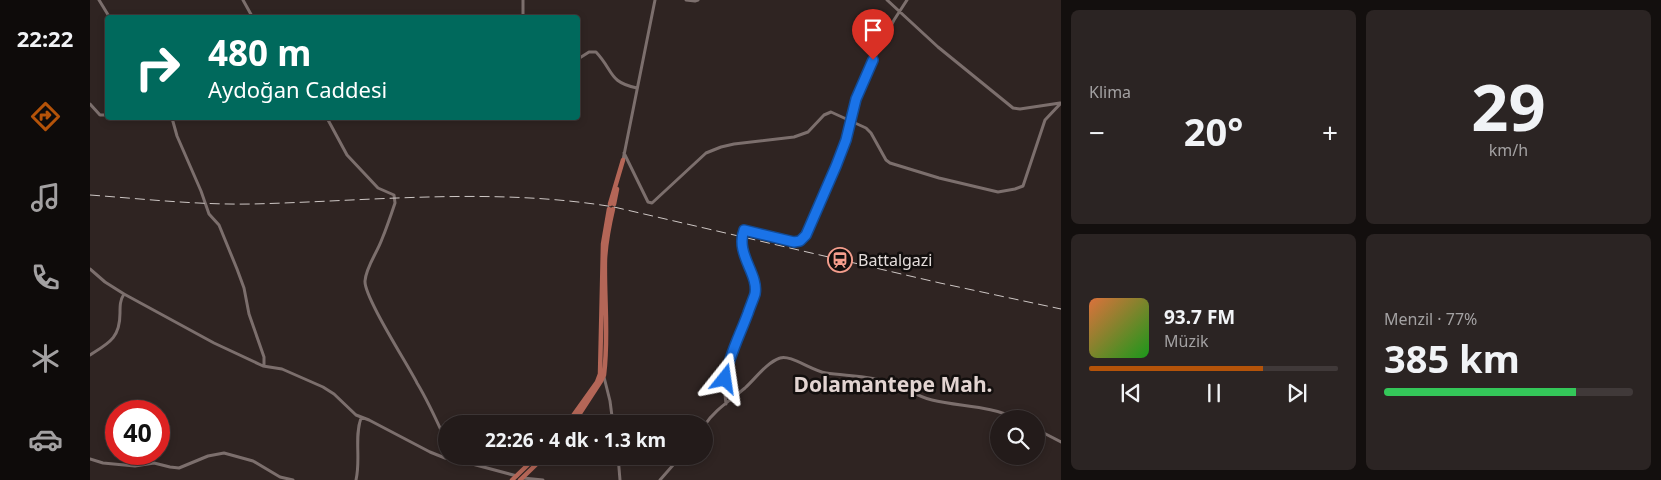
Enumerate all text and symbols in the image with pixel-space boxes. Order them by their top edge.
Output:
pin [852,9,894,60]
icon: arrive [859,16,887,44]
text: 22:22 [17,23,73,53]
text: 480 m [208,29,311,76]
icon: right [125,35,190,100]
text: 29 [1471,62,1546,150]
text: Aydoğan Caddesi [208,74,387,104]
text: Klima [1089,81,1131,103]
icon: directions [28,99,63,134]
text: 20° [1184,105,1243,157]
text: − [1089,113,1105,151]
text: + [1322,113,1338,151]
text: km/h [1489,139,1528,161]
icon: music [28,180,63,215]
station icon: Battalgazi [827,247,853,273]
place label: Battalgazi [858,249,933,271]
icon: phone [28,260,63,295]
text: 93.7 FM [1164,304,1235,330]
text: Menzil · 77% [1384,308,1477,330]
text: Müzik [1164,330,1209,352]
text: 385 km [1384,332,1520,384]
icon: climate [28,341,63,376]
position arrow [698,352,750,404]
district label: Dolamantepe Mah. [794,370,992,398]
icon: previous [1117,379,1145,407]
icon: pause [1200,379,1228,407]
icon: next [1283,379,1311,407]
speed limit sign: 40 [105,400,170,465]
map controls [990,410,1045,465]
button: search [990,410,1045,465]
icon: car [28,422,63,457]
text: 22:26 · 4 dk · 1.3 km [485,427,666,453]

